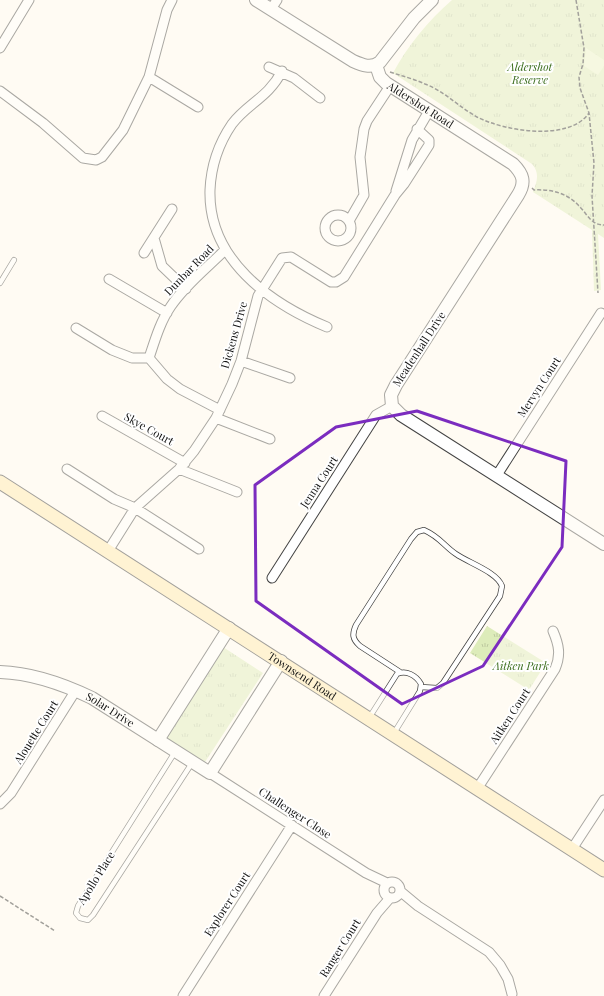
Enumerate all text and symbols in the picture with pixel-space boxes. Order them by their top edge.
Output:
park label: Aldershot Reserve [507,59,554,87]
street label: Aldershot Road [384,77,457,132]
street label: Dunbar Road [161,241,217,298]
street label: Dickens Drive [217,299,250,370]
street label: Meadenhall Drive [389,308,449,389]
street label: Mervyn Court [514,354,564,420]
street label: Skye Court [122,409,177,448]
street label: Jenna Court [296,453,341,511]
street label: Townsend Road [265,648,340,704]
park label: Aitken Park [492,658,549,673]
street label: Aitken Court [485,685,533,747]
street label: Solar Drive [84,688,138,730]
street label: Alouette Court [10,697,61,767]
street label: Challenger Close [256,784,335,842]
street label: Apollo Place [73,848,118,908]
street label: Explorer Court [200,868,253,939]
street label: Ranger Court [316,915,364,980]

